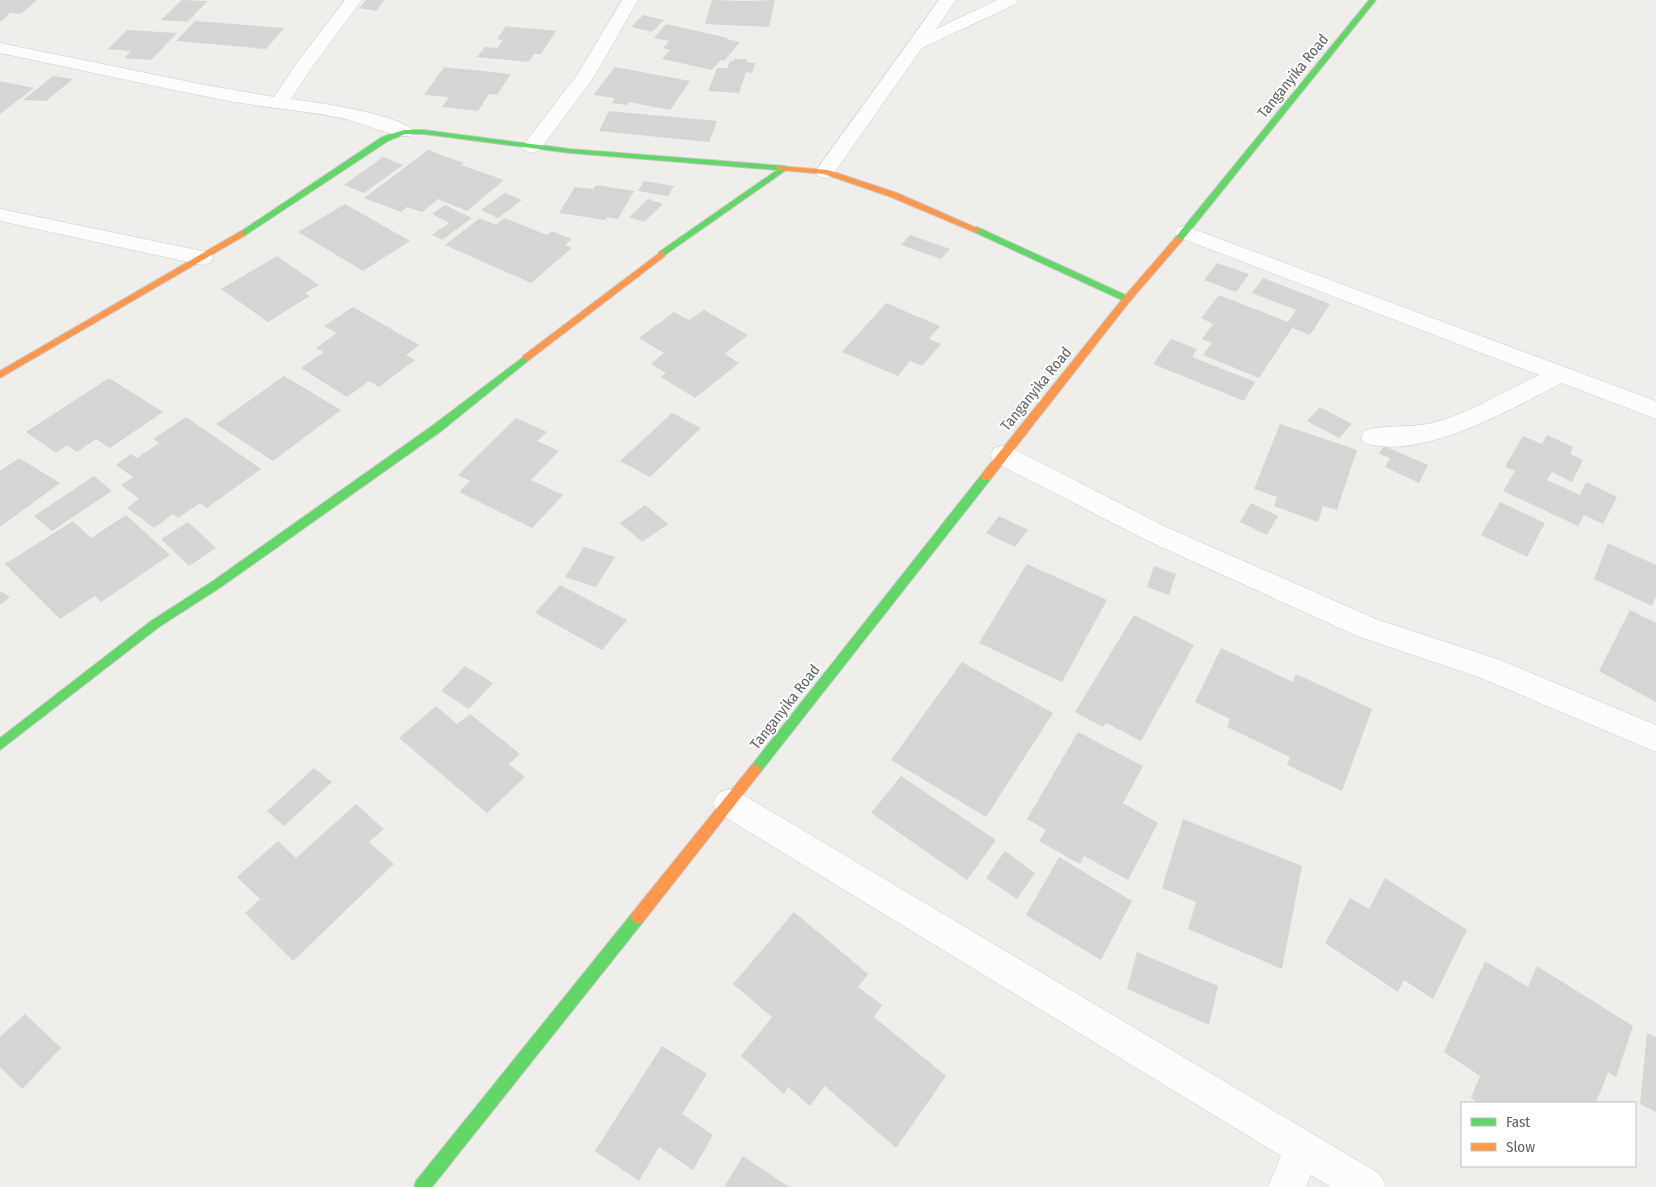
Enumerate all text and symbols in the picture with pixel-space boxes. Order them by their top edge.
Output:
street label: Tanganyika Road [1254,30,1332,122]
street label: Tanganyika Road [997,343,1075,435]
street label: Tanganyika Road [746,661,824,753]
legend [1461,1102,1636,1167]
text: Fast [1506,1113,1530,1131]
text: Slow [1506,1138,1535,1156]

